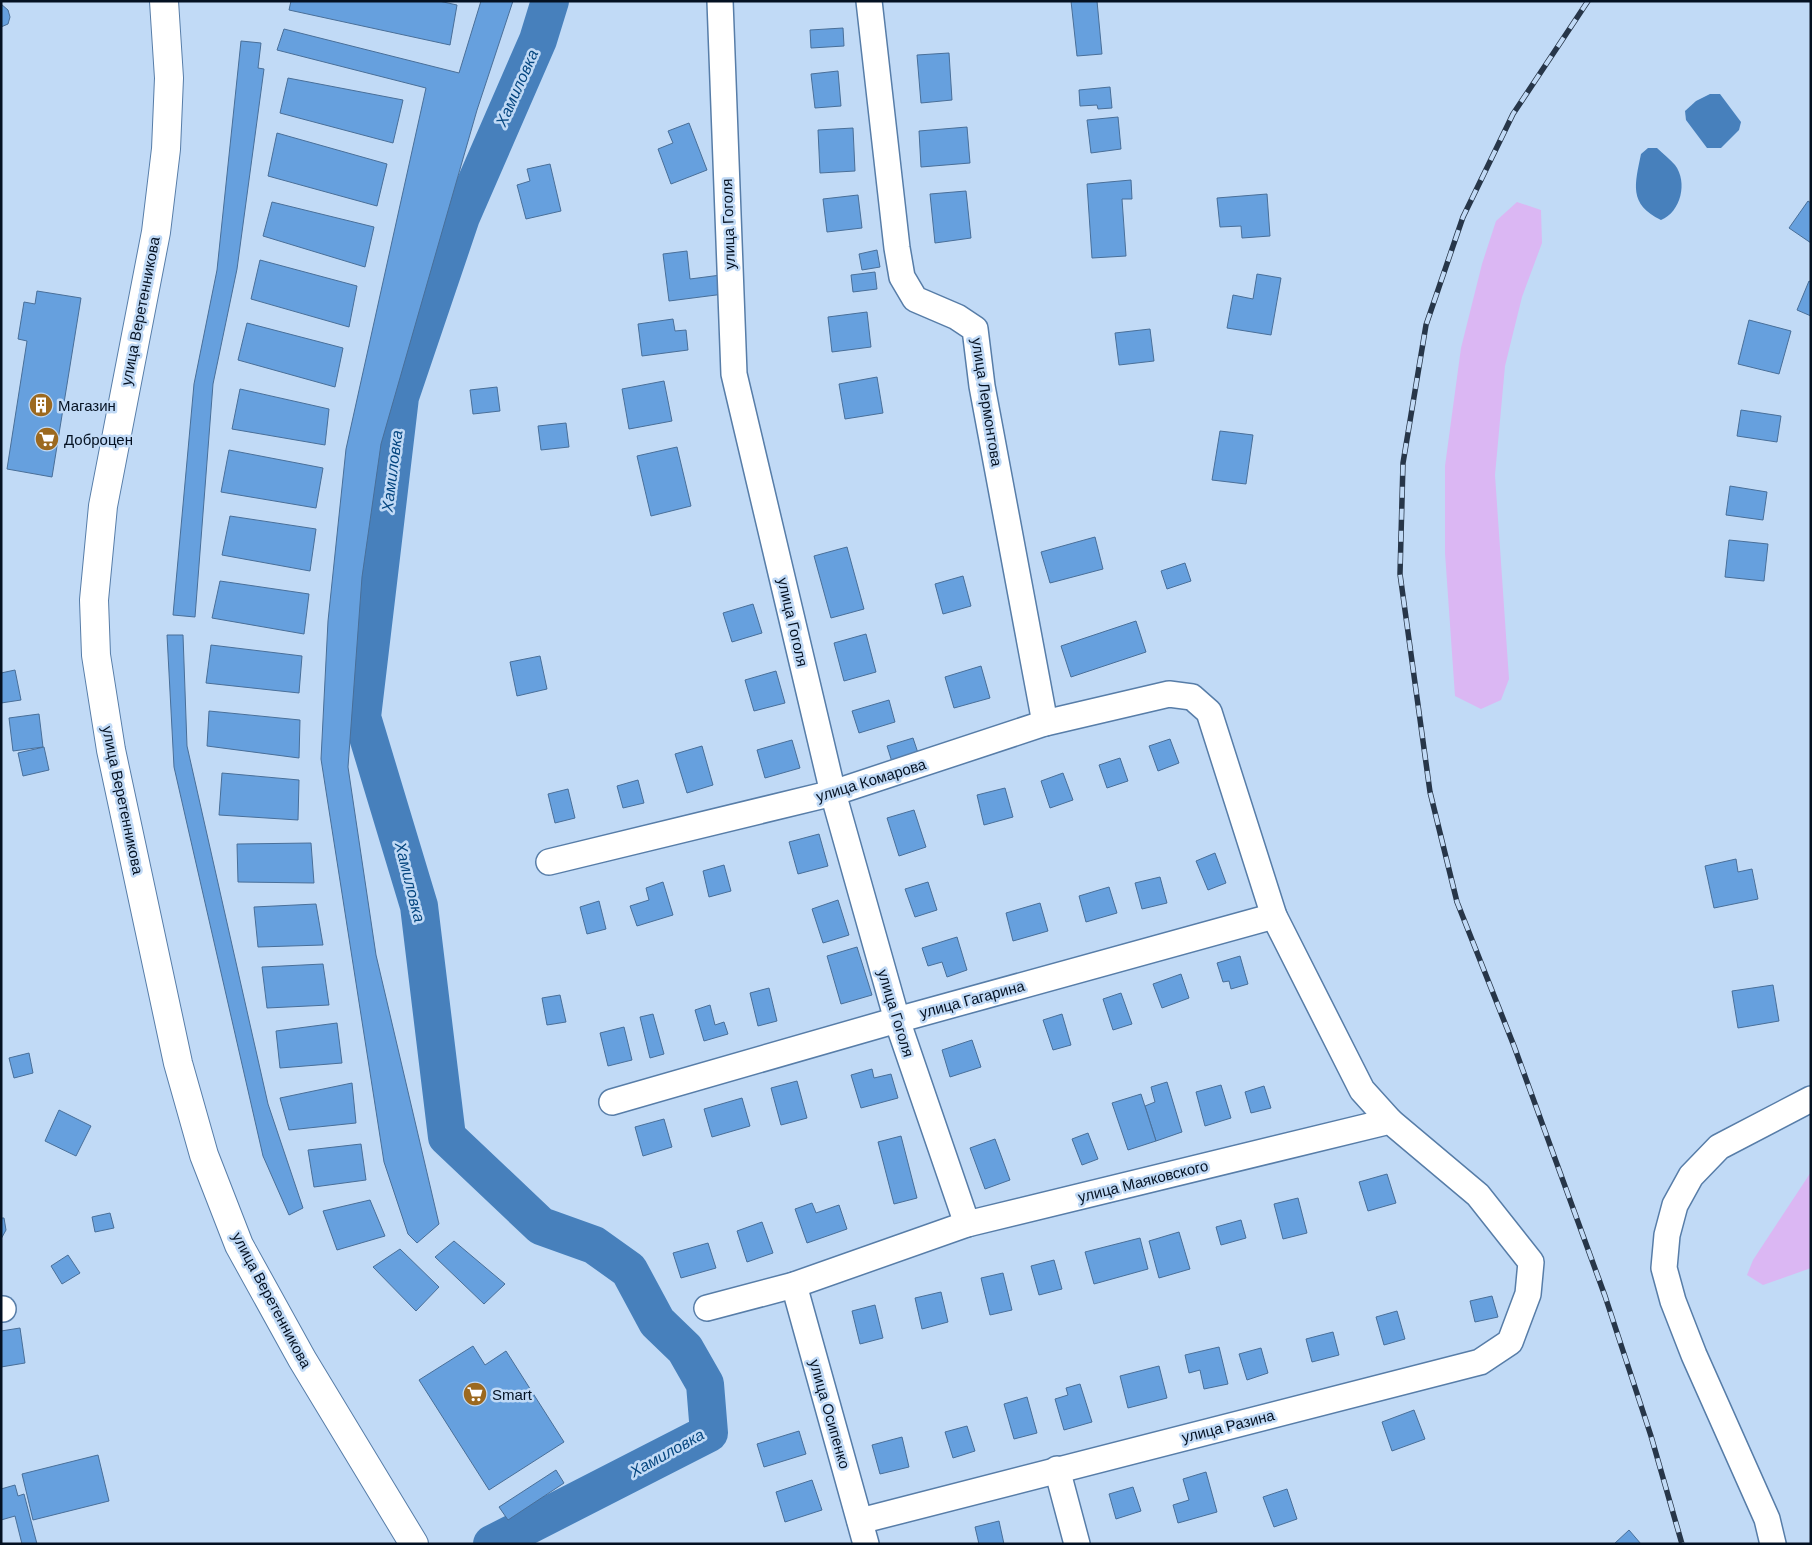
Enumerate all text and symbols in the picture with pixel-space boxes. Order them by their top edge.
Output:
water label: Хамиловка [492,47,542,130]
street label: улица Гоголя [718,178,738,270]
street label: улица Веретенникова [117,235,163,387]
street label: улица Лермонтова [968,336,1006,468]
building icon: Магазин [28,392,54,418]
place label: Магазин [58,397,116,414]
supermarket icon: Доброцен [34,426,60,452]
water label: Хамиловка [378,429,405,514]
place label: Доброцен [64,431,133,448]
street label: улица Гоголя [774,576,812,668]
street label: улица Веретенникова [99,724,147,876]
street label: улица Комарова [814,755,929,805]
water label: Хамиловка [392,839,428,924]
street label: улица Гоголя [875,967,917,1059]
street label: улица Гагарина [918,977,1027,1021]
street label: улица Маяковского [1076,1157,1210,1205]
street label: улица Веретенникова [229,1229,315,1371]
street label: улица Осипенко [806,1357,854,1471]
supermarket icon: Smart [462,1381,488,1407]
place label: Smart [492,1386,533,1403]
street label: улица Разина [1180,1406,1277,1446]
water label: Хамиловка [626,1426,707,1481]

